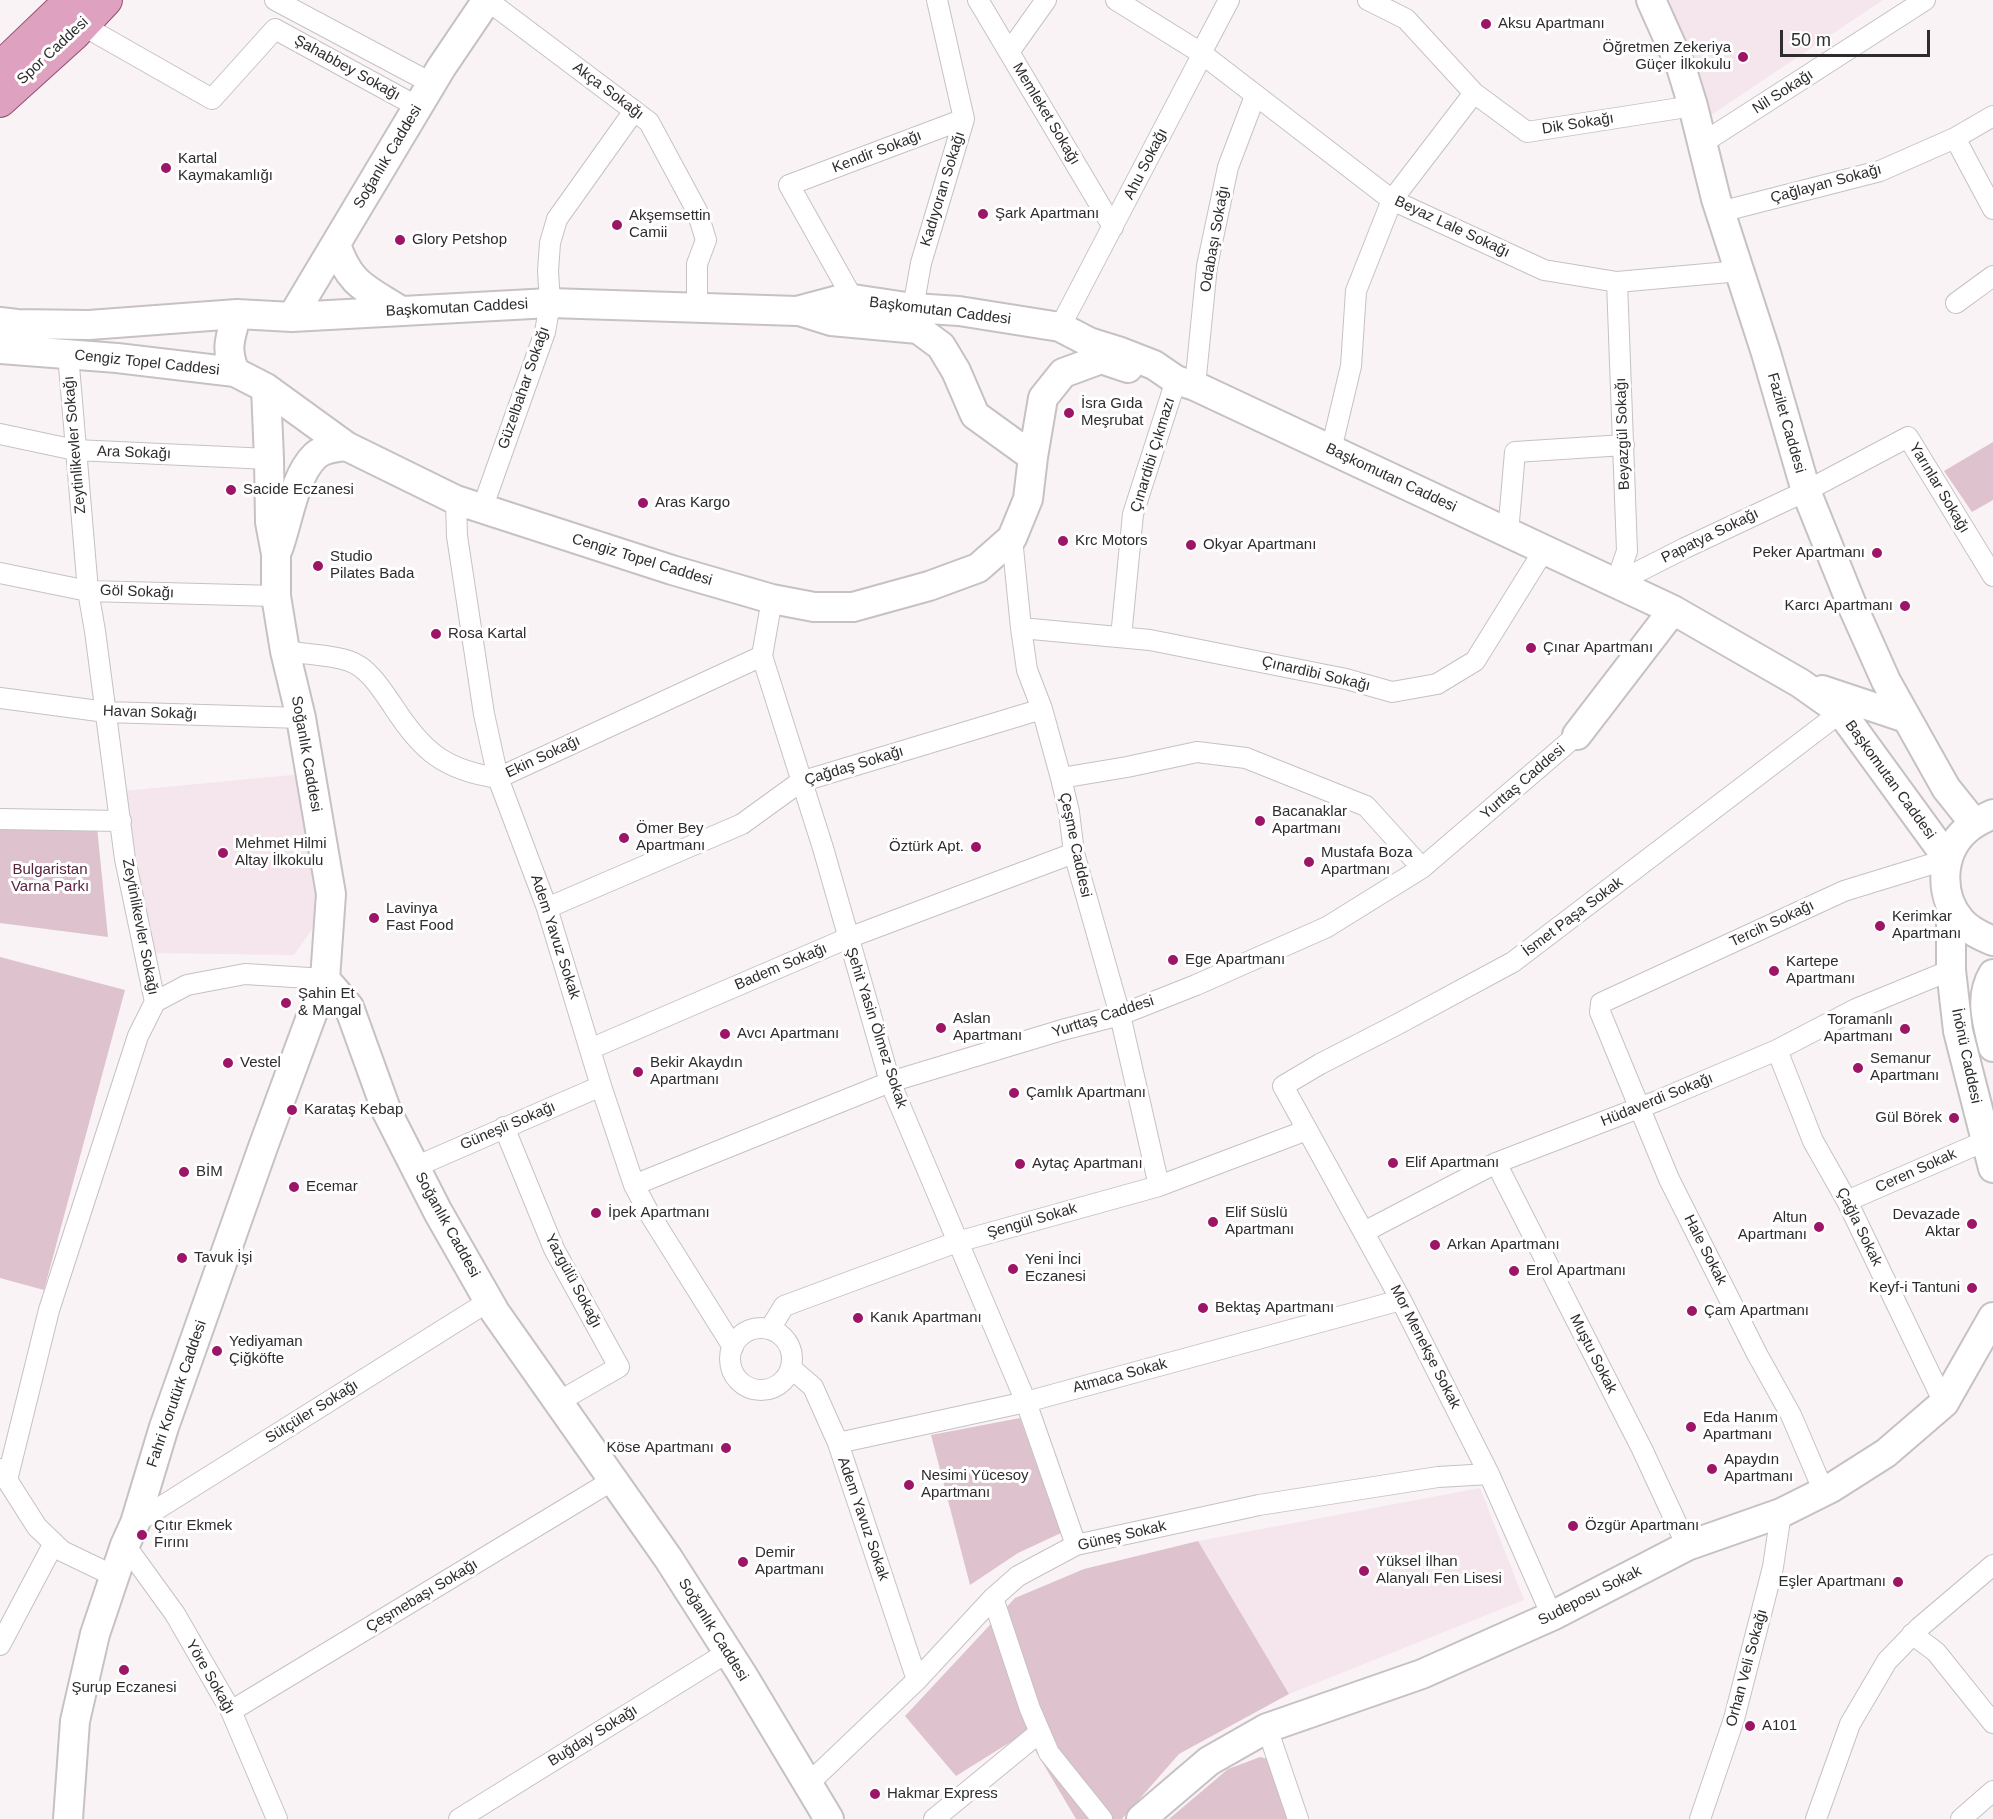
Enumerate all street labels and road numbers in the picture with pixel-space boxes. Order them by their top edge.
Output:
street label: Spor Caddesi [14,13,92,89]
street label: Şahabbey Sokağı [291,31,403,105]
street label: Akça Sokağı [569,58,647,124]
street label: Memleket Sokağı [1008,60,1084,168]
street label: Nil Sokağı [1749,66,1817,118]
street label: Soğanlık Caddesi [350,102,426,212]
street label: Dik Sokağı [1541,109,1615,139]
street label: Ahu Sokağı [1120,125,1172,203]
street label: Kendir Sokağı [830,127,924,177]
street label: Kadıyoran Sokağı [917,129,969,249]
street label: Çağlayan Sokağı [1768,161,1884,207]
street label: Odabaşı Sokağı [1197,184,1233,294]
street label: Beyaz Lale Sokağı [1392,192,1512,262]
street label: Başkomutan Caddesi [868,293,1012,329]
street label: Başkomutan Caddesi [385,295,529,321]
street label: Güzelbahar Sokağı [495,324,553,452]
street label: Cengiz Topel Caddesi [73,346,221,380]
street label: Fazilet Caddesi [1763,371,1809,475]
street label: Zeytinlikevler Sokağı [60,375,90,515]
street label: Beyazgül Sokağı [1612,377,1634,491]
street label: Çınardibi Çıkmazı [1127,395,1179,515]
street label: Başkomutan Caddesi [1323,440,1459,516]
street label: Yarınlar Sokağı [1905,440,1973,536]
street label: Ara Sokağı [97,443,171,463]
street label: Papatya Sokağı [1658,505,1762,567]
street label: Cengiz Topel Caddesi [570,530,714,590]
street label: Göl Sokağı [100,582,174,602]
street label: Çınardibi Sokağı [1260,653,1372,695]
street label: Soğanlık Caddesi [287,695,325,813]
street label: Havan Sokağı [103,702,197,724]
street label: Başkomutan Caddesi [1841,717,1939,843]
street label: Ekin Sokağı [503,732,583,782]
street label: Yurttaş Caddesi [1477,740,1569,824]
street label: Çağdaş Sokağı [802,742,906,790]
street label: Çeşme Caddesi [1055,791,1095,899]
street label: Zeytinlikevler Sokağı [118,857,162,997]
street label: Adem Yavuz Sokak [526,873,584,1001]
street label: İsmet Paşa Sokak [1519,873,1627,961]
street label: Tercih Sokağı [1727,897,1817,951]
street label: Badem Sokağı [732,939,830,995]
street label: Şehit Yasin Ölmez Sokak [841,945,911,1111]
street label: Yurttaş Caddesi [1050,992,1156,1042]
street label: İnönü Caddesi [1947,1007,1985,1105]
street label: Hüdaverdi Sokağı [1598,1069,1716,1131]
street label: Güneşli Sokağı [458,1098,558,1154]
street label: Ceren Sokak [1873,1145,1959,1197]
street label: Soğanlık Caddesi [411,1169,483,1281]
street label: Çağla Sokak [1832,1185,1886,1269]
street label: Şengül Sokak [985,1200,1079,1242]
street label: Hale Sokak [1680,1212,1730,1288]
street label: Yazgülü Sokağı [541,1231,605,1331]
street label: Mor Menekşe Sokak [1386,1282,1464,1412]
street label: Muştu Sokak [1565,1311,1621,1397]
street label: Fahri Korutürk Caddesi [143,1318,211,1470]
street label: Atmaca Sokak [1071,1355,1169,1397]
street label: Sütçüler Sokağı [262,1376,362,1448]
street label: Adem Yavuz Sokak [833,1455,893,1583]
street label: Güneş Sokak [1076,1517,1168,1555]
street label: Çeşmebaşı Sokağı [363,1556,481,1636]
street label: Sudeposu Sokak [1535,1562,1645,1630]
street label: Soğanlık Caddesi [674,1575,752,1685]
street label: Orhan Veli Sokağı [1723,1607,1771,1729]
street label: Yöre Sokağı [182,1637,238,1717]
street label: Buğday Sokağı [545,1701,641,1771]

